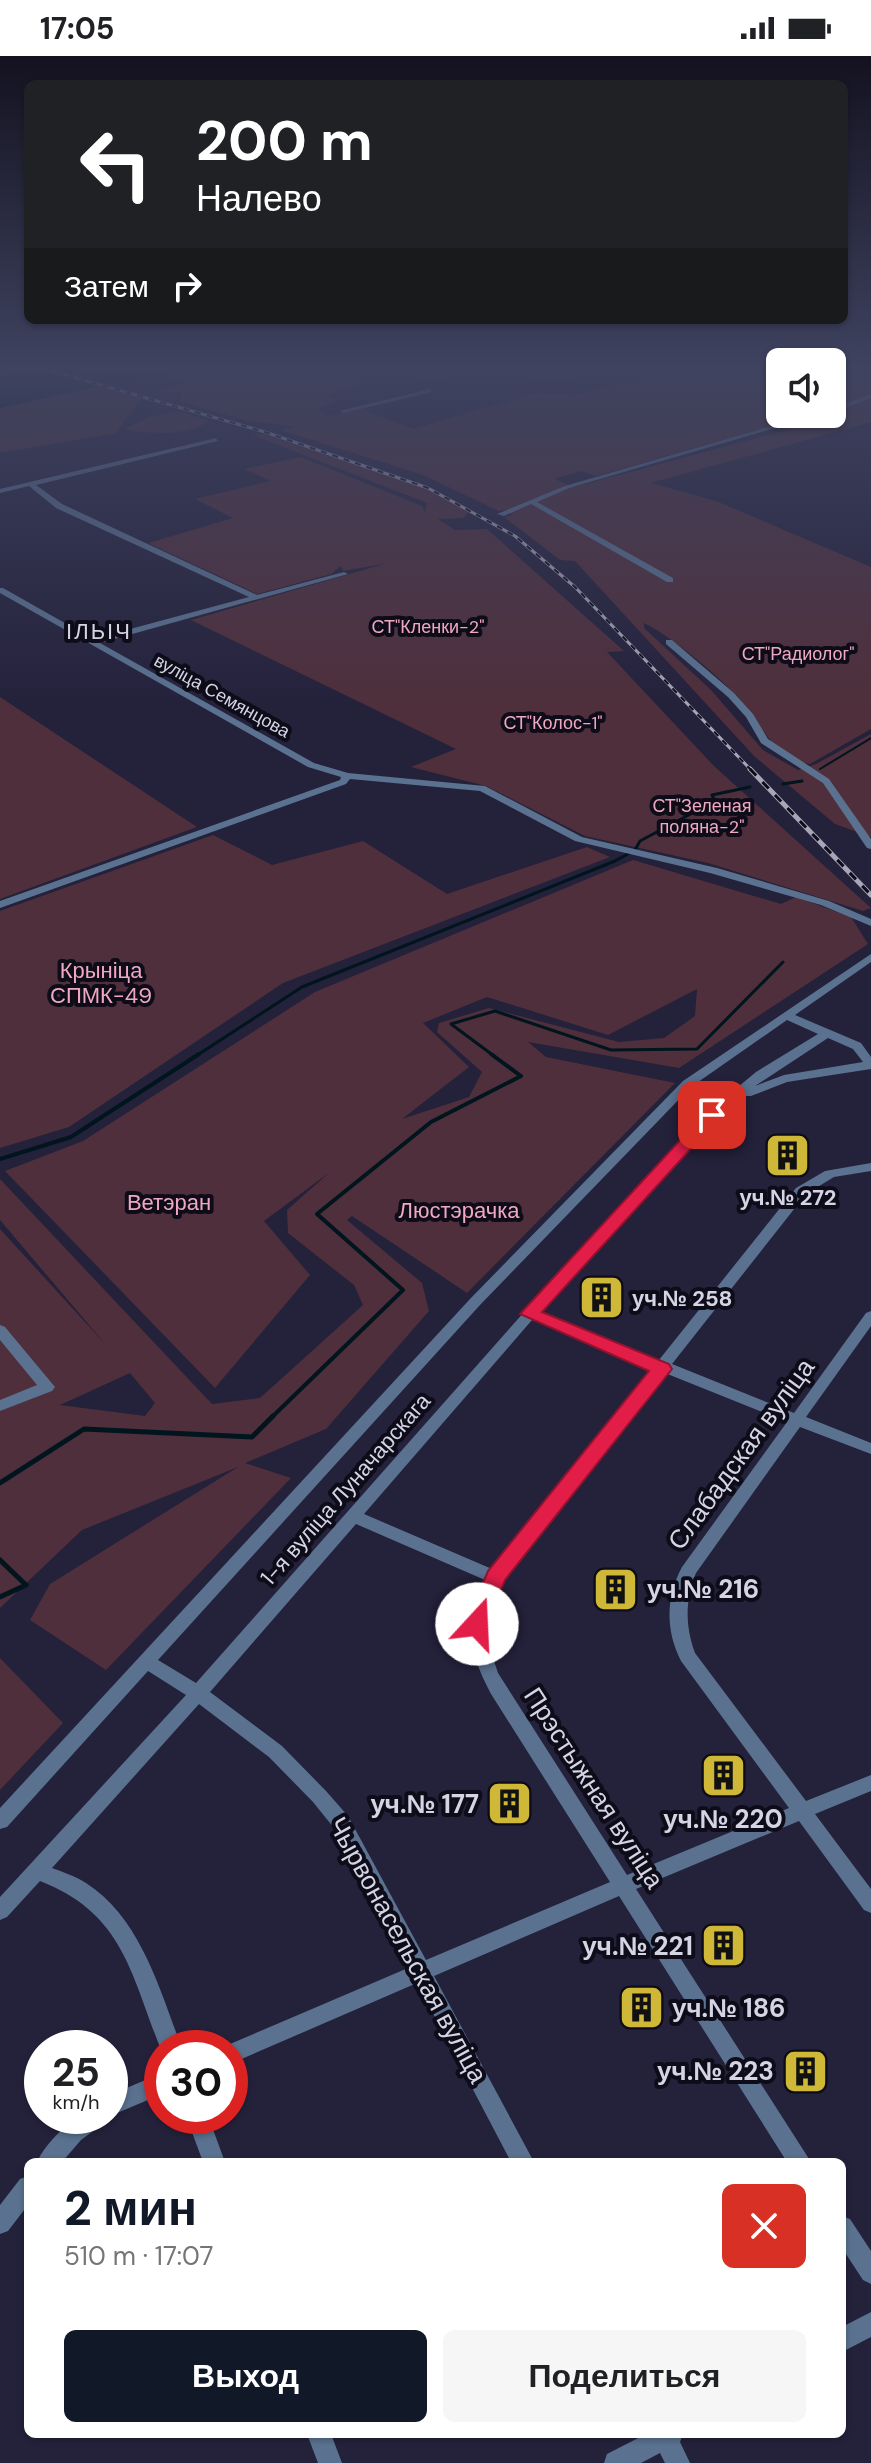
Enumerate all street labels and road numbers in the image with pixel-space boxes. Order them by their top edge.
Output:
street label: вуліца Семянцова [150,649,295,744]
street label: Слабадская вуліца [660,1351,822,1557]
street label: 1-я вуліца Луначарскага [254,1387,437,1591]
street label: Прэстыжная вуліца [516,1681,672,1895]
street label: Чырвонасельская вуліца [321,1811,496,2089]

